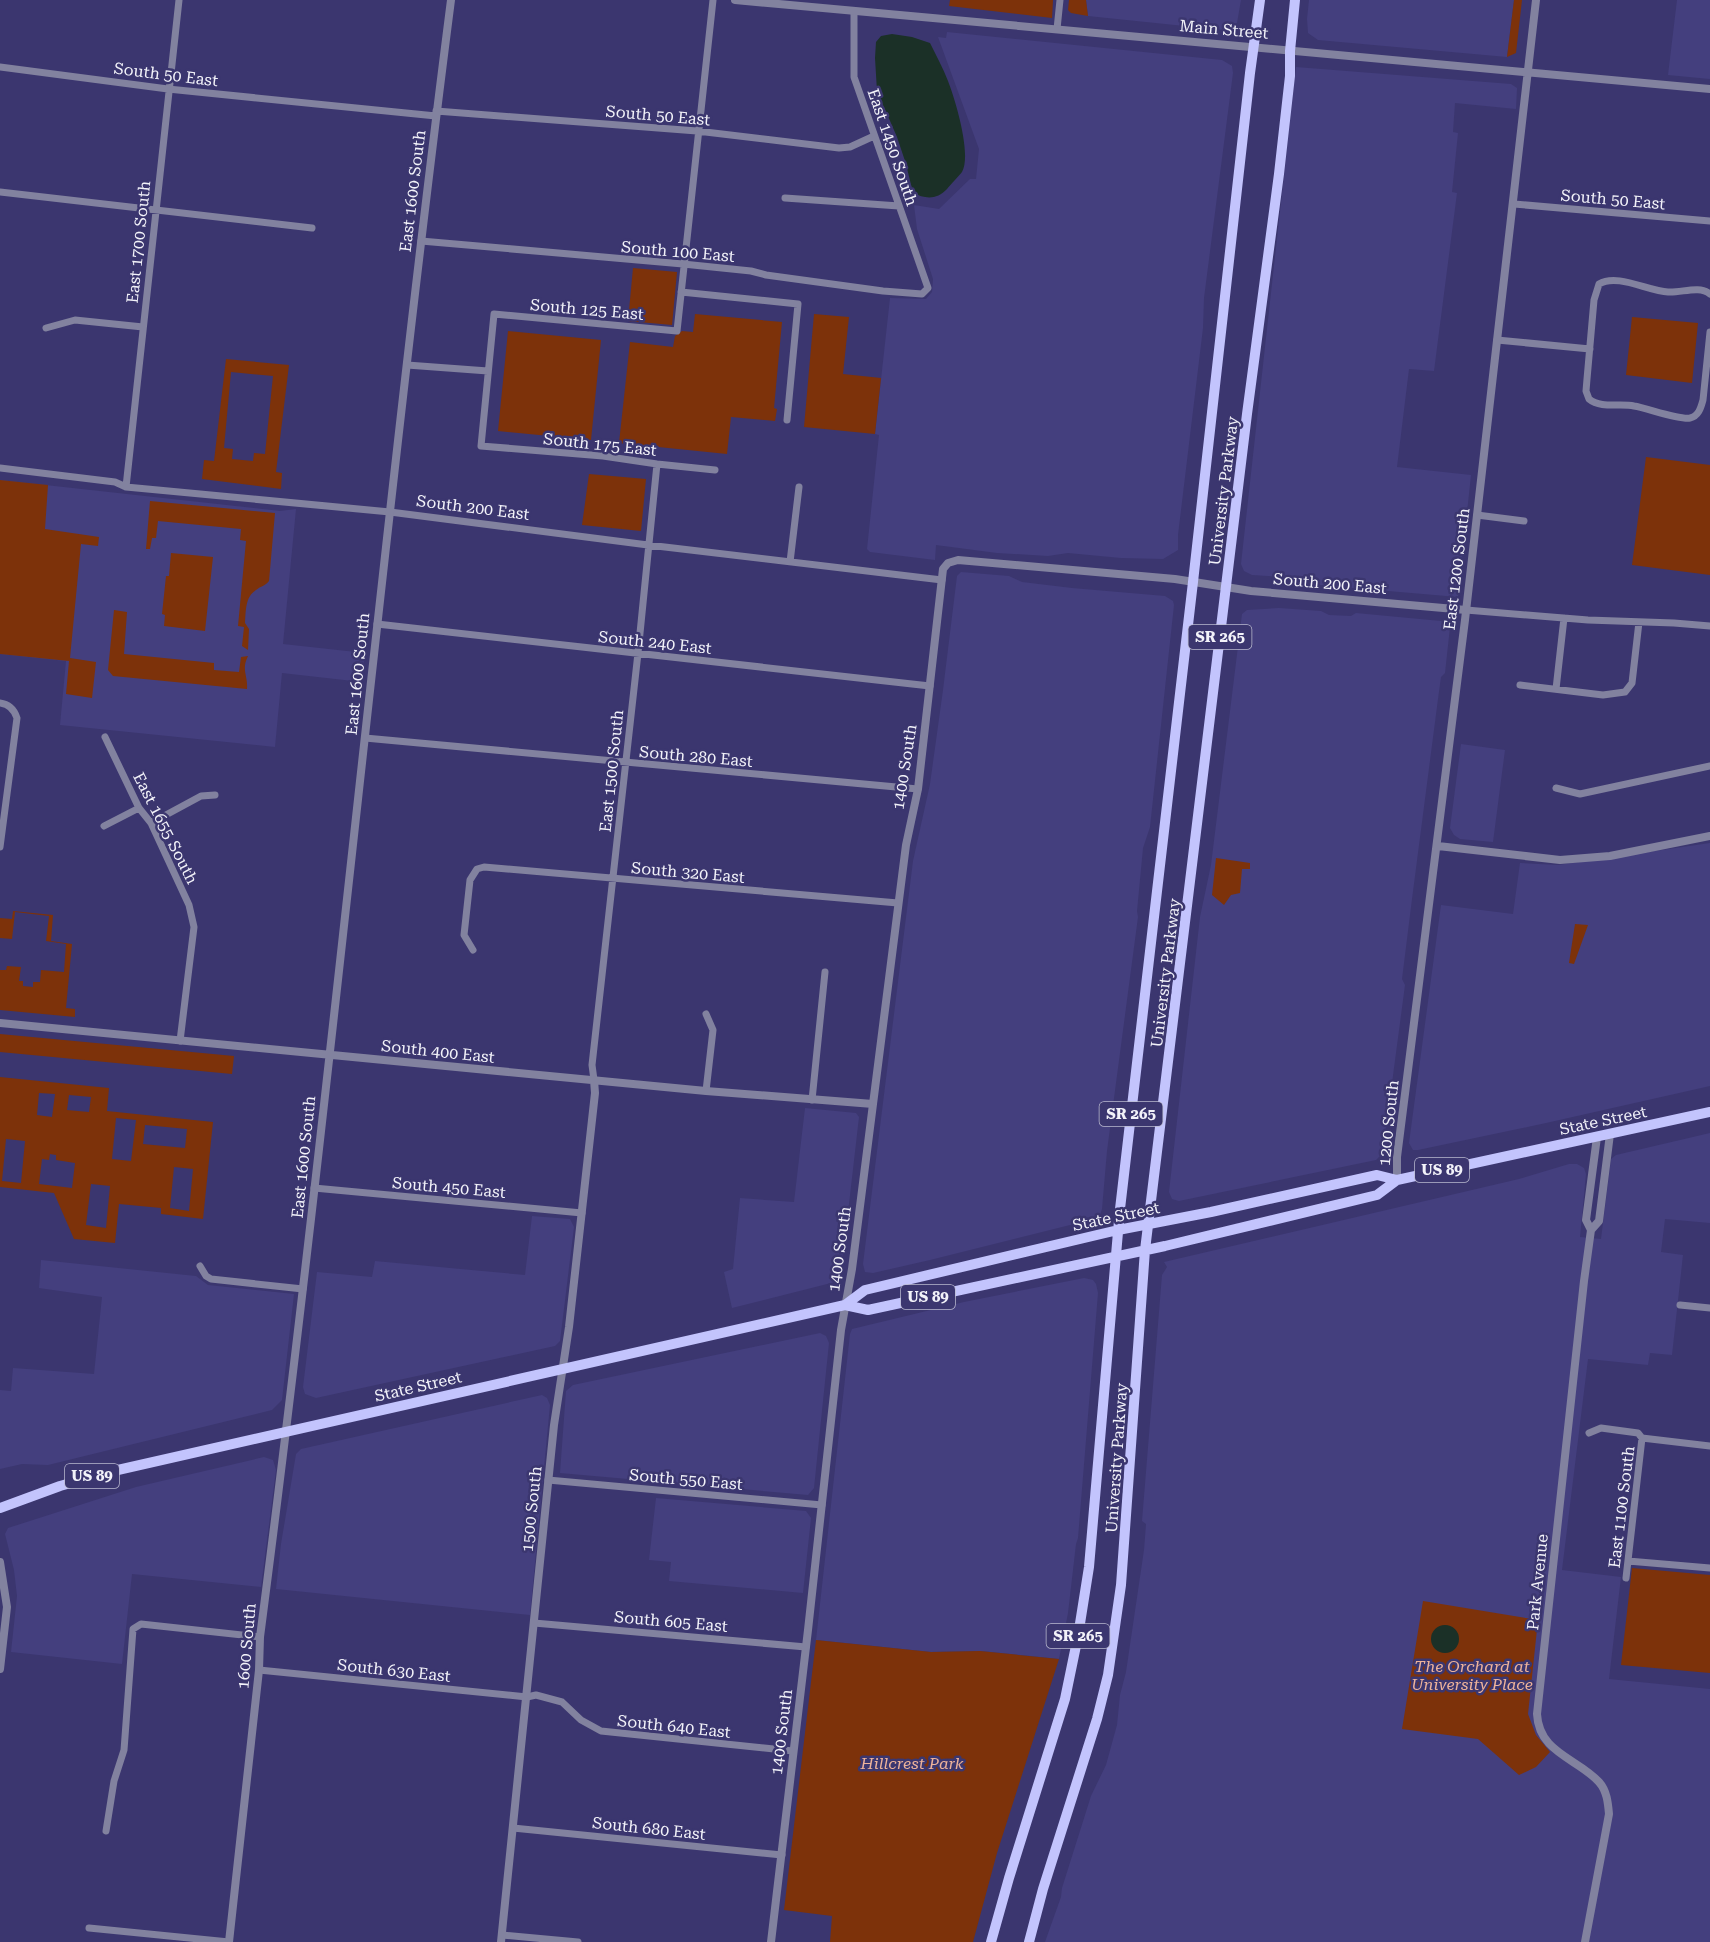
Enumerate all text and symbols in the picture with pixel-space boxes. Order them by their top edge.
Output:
street label: Main Street [1179,16,1269,43]
street label: South 50 East [113,59,219,90]
street label: East 1450 South [864,86,922,208]
street label: South 50 East [605,101,711,130]
street label: East 1600 South [396,129,429,253]
street label: East 1700 South [123,180,154,304]
street label: South 50 East [1560,185,1666,214]
street label: South 100 East [620,237,736,266]
street label: South 125 East [529,295,645,324]
street label: University Parkway [1205,415,1242,567]
street label: South 175 East [542,429,658,460]
street label: South 200 East [415,491,531,524]
street label: East 1200 South [1440,507,1473,631]
street label: South 200 East [1272,569,1388,598]
street label: East 1600 South [342,612,373,736]
road number: SR 265 [1188,625,1252,649]
street label: South 240 East [597,627,713,658]
street label: East 1500 South [596,709,627,833]
street label: 1400 South [888,723,921,811]
street label: South 280 East [638,742,754,771]
street label: East 1655 South [129,769,202,887]
street label: South 320 East [630,858,746,887]
street label: University Parkway [1147,897,1184,1049]
street label: South 400 East [380,1036,496,1067]
street label: 1200 South [1375,1079,1402,1167]
street label: East 1600 South [288,1095,319,1219]
road number: SR 265 [1100,1102,1162,1126]
street label: State Street [1558,1102,1649,1139]
road number: US 89 [1415,1158,1469,1182]
street label: South 450 East [391,1173,507,1202]
street label: State Street [1071,1198,1162,1235]
street label: 1400 South [824,1205,855,1293]
road number: US 89 [901,1285,955,1309]
street label: State Street [373,1367,464,1406]
street label: University Parkway [1102,1382,1131,1534]
street label: East 1100 South [1605,1445,1638,1569]
road number: US 89 [65,1464,119,1488]
street label: 1500 South [518,1465,545,1553]
street label: South 550 East [628,1465,744,1494]
street label: Park Avenue [1523,1533,1552,1631]
street label: 1600 South [233,1602,260,1690]
street label: South 605 East [613,1607,729,1636]
road number: SR 265 [1046,1624,1110,1648]
street label: South 630 East [336,1655,452,1686]
park label: The Orchard at University Place [1411,1657,1533,1694]
street label: 1400 South [767,1688,796,1776]
street label: South 640 East [616,1711,732,1742]
park label: Hillcrest Park [859,1754,964,1773]
street label: South 680 East [591,1813,707,1844]

